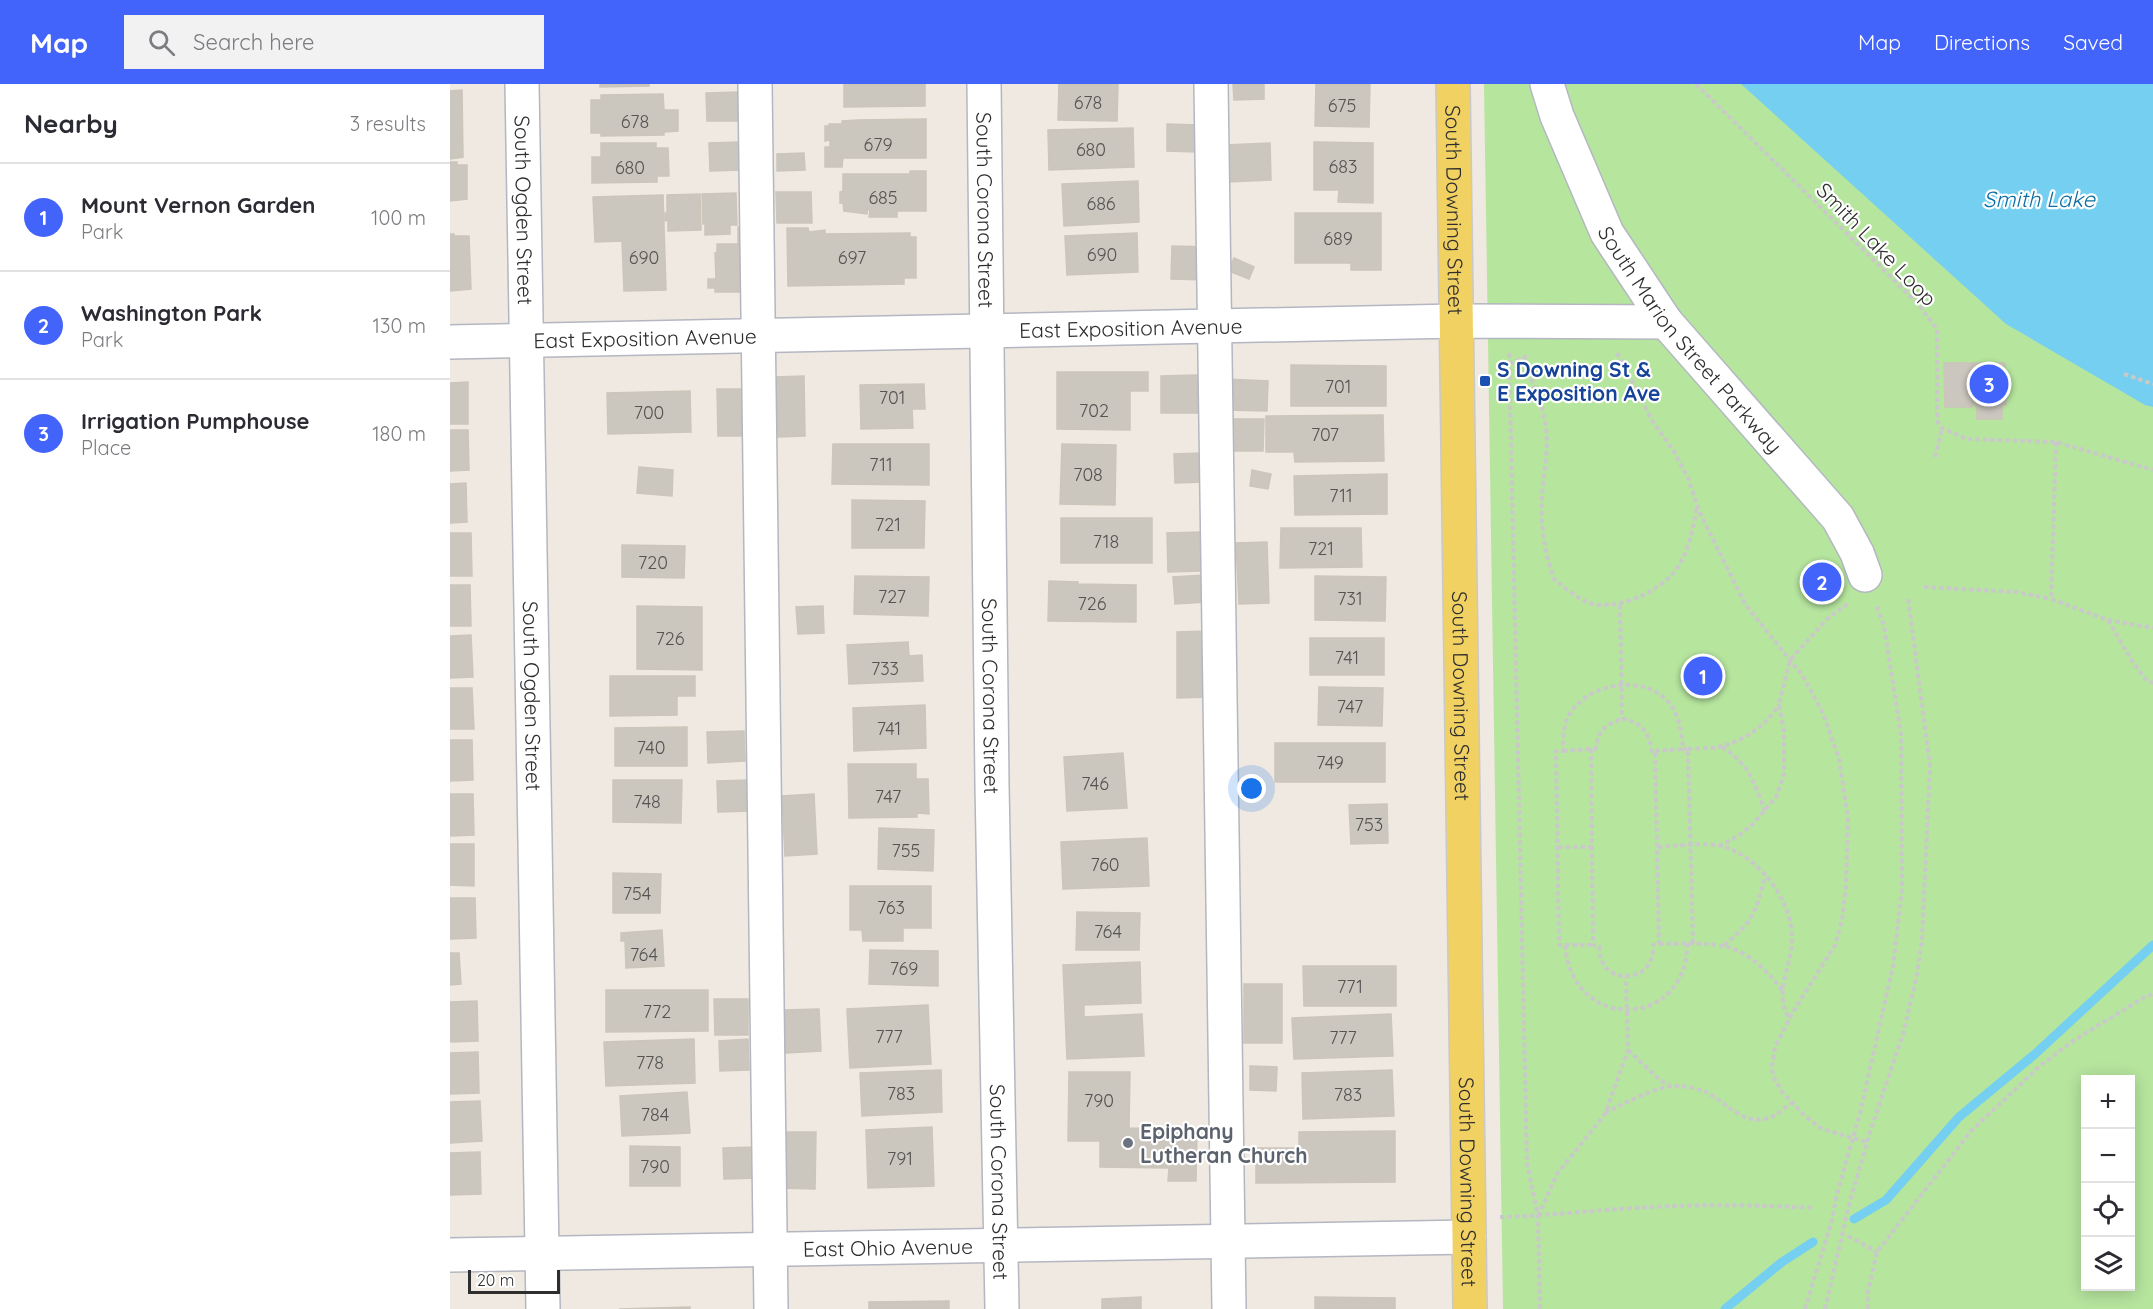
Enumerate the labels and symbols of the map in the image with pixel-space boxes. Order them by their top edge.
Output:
house number: 678 [1074,91,1102,114]
house number: 675 [1328,94,1356,117]
street label: South Downing Street [1440,105,1469,315]
house number: 678 [621,110,649,133]
street label: South Corona Street [971,112,1000,308]
street label: South Ogden Street [510,115,539,305]
house number: 679 [864,133,892,156]
house number: 680 [1076,138,1106,161]
house number: 683 [1329,155,1357,178]
house number: 680 [615,156,645,179]
street label: Smith Lake Loop [1811,177,1943,311]
water label: Smith Lake [1983,185,2096,213]
house number: 685 [868,186,898,209]
house number: 686 [1086,192,1116,215]
street label: South Marion Street Parkway [1593,222,1788,458]
house number: 689 [1323,227,1353,250]
house number: 690 [1087,243,1117,266]
house number: 690 [629,246,659,269]
house number: 697 [838,246,866,269]
street label: East Exposition Avenue [1019,312,1243,343]
street label: East Exposition Avenue [533,323,757,353]
place label: S Downing St & E Exposition Ave [1497,356,1660,406]
pin: 3 [1970,362,2008,406]
marker: S Downing St & E Exposition Ave [1478,374,1492,388]
house number: 701 [1325,375,1351,398]
house number: 701 [879,386,905,409]
house number: 702 [1079,399,1109,422]
house number: 700 [634,401,664,424]
house number: 707 [1311,423,1339,446]
house number: 711 [869,453,893,476]
house number: 708 [1073,463,1103,486]
house number: 711 [1329,484,1353,507]
house number: 721 [875,513,901,536]
house number: 718 [1093,530,1119,553]
house number: 721 [1308,537,1334,560]
house number: 720 [638,551,668,574]
pin: 2 [1802,560,1842,604]
house number: 727 [878,585,906,608]
house number: 731 [1337,587,1363,610]
street label: South Downing Street [1447,591,1476,801]
house number: 726 [1078,592,1107,615]
street label: South Corona Street [977,598,1005,794]
street label: South Ogden Street [518,601,547,791]
house number: 726 [656,627,685,650]
house number: 741 [1335,646,1359,669]
pin: 1 [1684,654,1722,698]
house number: 733 [871,657,899,680]
house number: 747 [1337,695,1363,718]
house number: 741 [877,717,901,740]
house number: 740 [637,736,665,759]
house number: 749 [1316,751,1344,774]
house number: 746 [1081,772,1109,795]
your location [1237,774,1266,803]
house number: 747 [875,785,901,808]
house number: 748 [633,790,661,813]
house number: 753 [1355,813,1383,836]
house number: 755 [892,839,920,862]
house number: 760 [1090,853,1120,876]
house number: 754 [623,882,651,905]
house number: 763 [877,896,905,919]
house number: 764 [1094,920,1122,943]
house number: 764 [630,943,658,966]
house number: 769 [890,957,918,980]
house number: 771 [1337,975,1363,998]
house number: 772 [643,1000,671,1023]
house number: 777 [875,1025,903,1048]
house number: 777 [1329,1026,1357,1049]
house number: 778 [636,1051,664,1074]
street label: South Downing Street [1454,1077,1483,1287]
house number: 783 [887,1082,915,1105]
house number: 783 [1334,1083,1362,1106]
street label: South Corona Street [985,1084,1014,1280]
house number: 790 [1084,1089,1114,1112]
house number: 784 [641,1103,669,1126]
place label: Epiphany Lutheran Church [1140,1118,1308,1168]
marker: Epiphany Lutheran Church [1121,1136,1135,1150]
house number: 791 [887,1147,913,1170]
house number: 790 [640,1155,670,1178]
street label: East Ohio Avenue [803,1233,973,1262]
scale bar [468,1267,560,1294]

